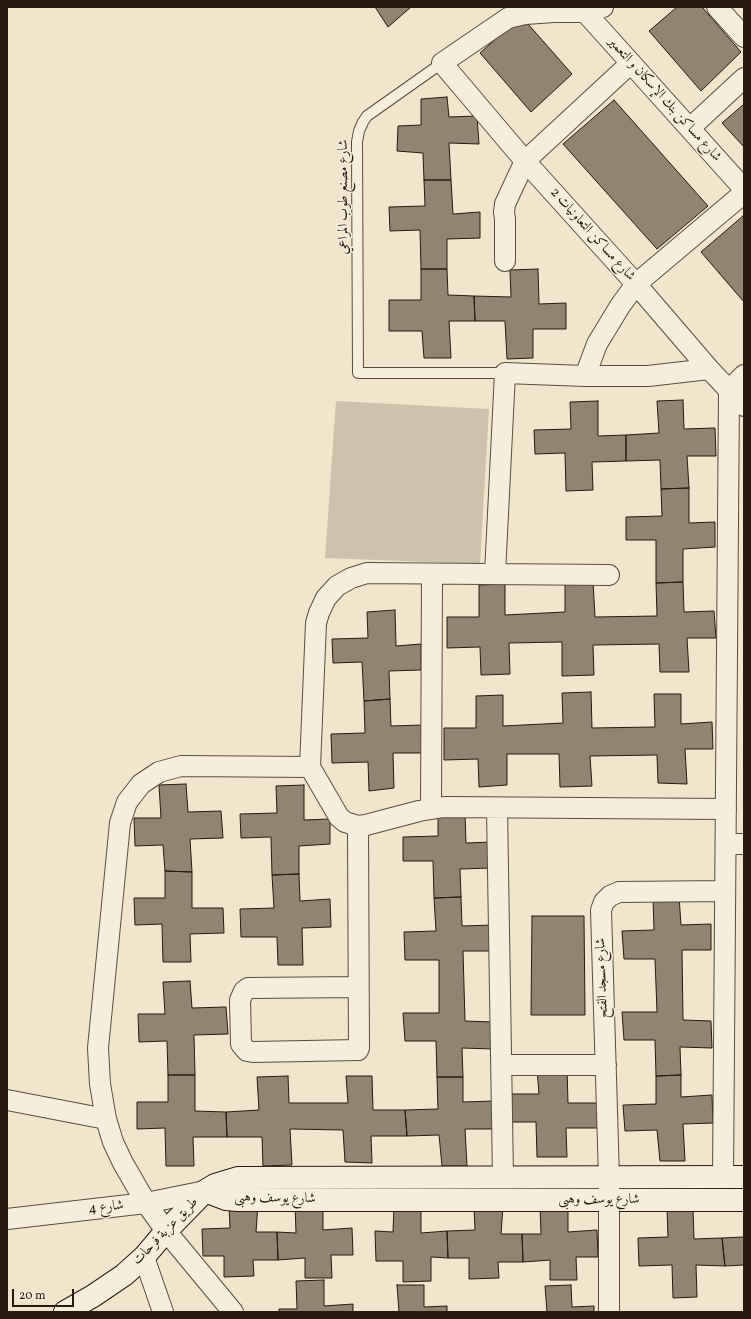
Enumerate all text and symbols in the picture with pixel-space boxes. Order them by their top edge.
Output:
street label: شارع مساكن بنك الإسكان و التعمير [604,34,724,166]
street label: شارع مصنع طوب المراعي [336,139,352,255]
street label: شارع مساكن التعاونيات 2 [546,185,638,285]
street label: شارع مسجد الفتح [593,937,613,1019]
street label: شارع يوسف وهبى [234,1190,316,1208]
street label: شارع يوسف وهبى [558,1192,640,1208]
street label: طريق عزبة فرحات [130,1195,202,1269]
street label: شارع 4 [87,1198,125,1218]
scale bar [14,1281,76,1307]
text: 20 m [19,1288,46,1304]

